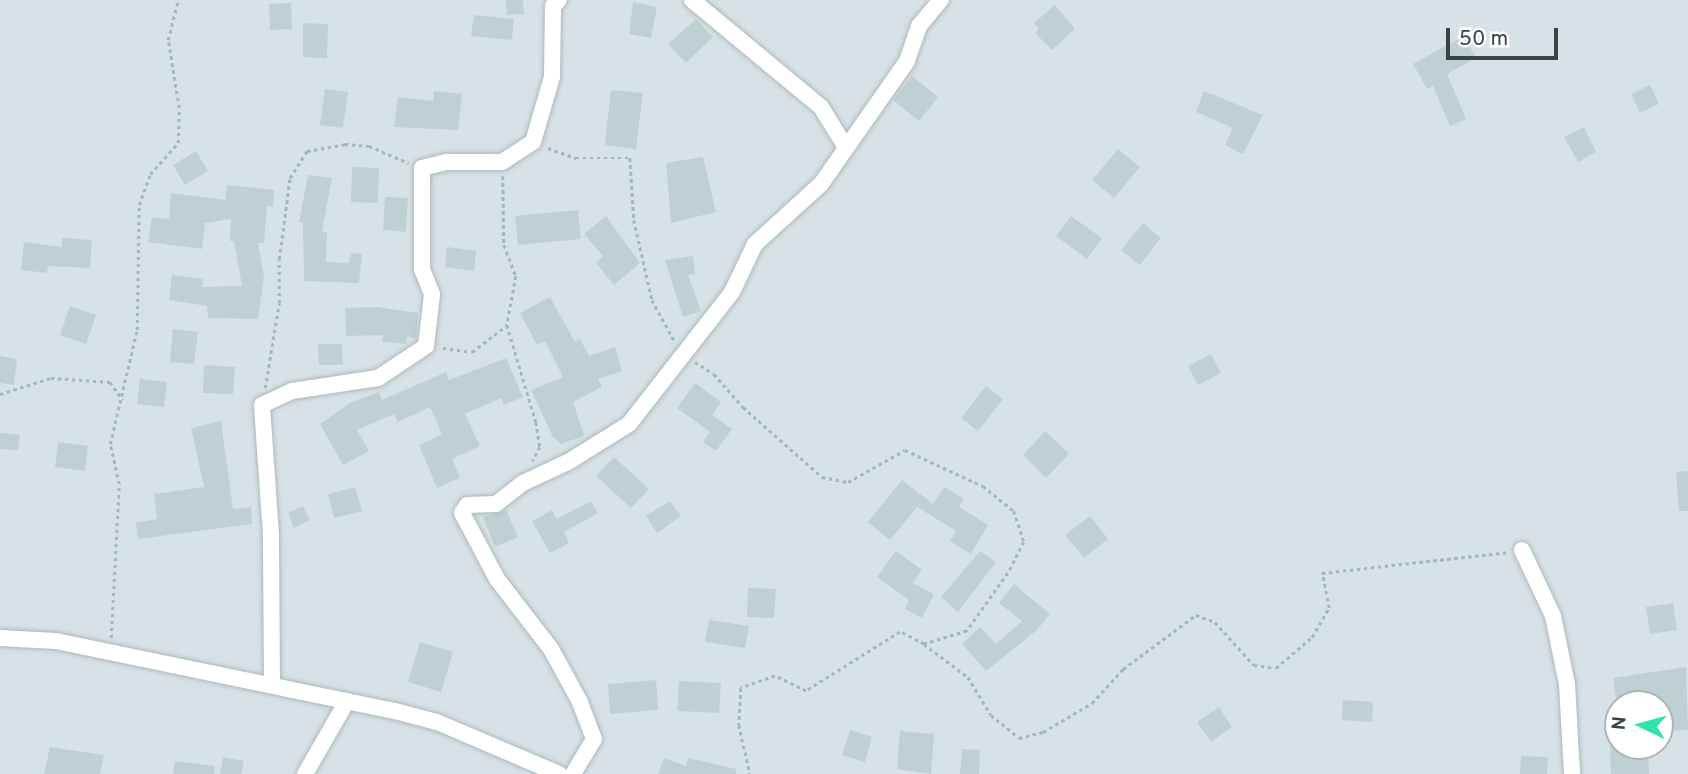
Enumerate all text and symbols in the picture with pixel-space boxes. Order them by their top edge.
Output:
scale bar [1450,14,1562,58]
text: 50 m [1459,26,1508,53]
north arrow [1604,690,1674,760]
text: N [1608,715,1633,731]

